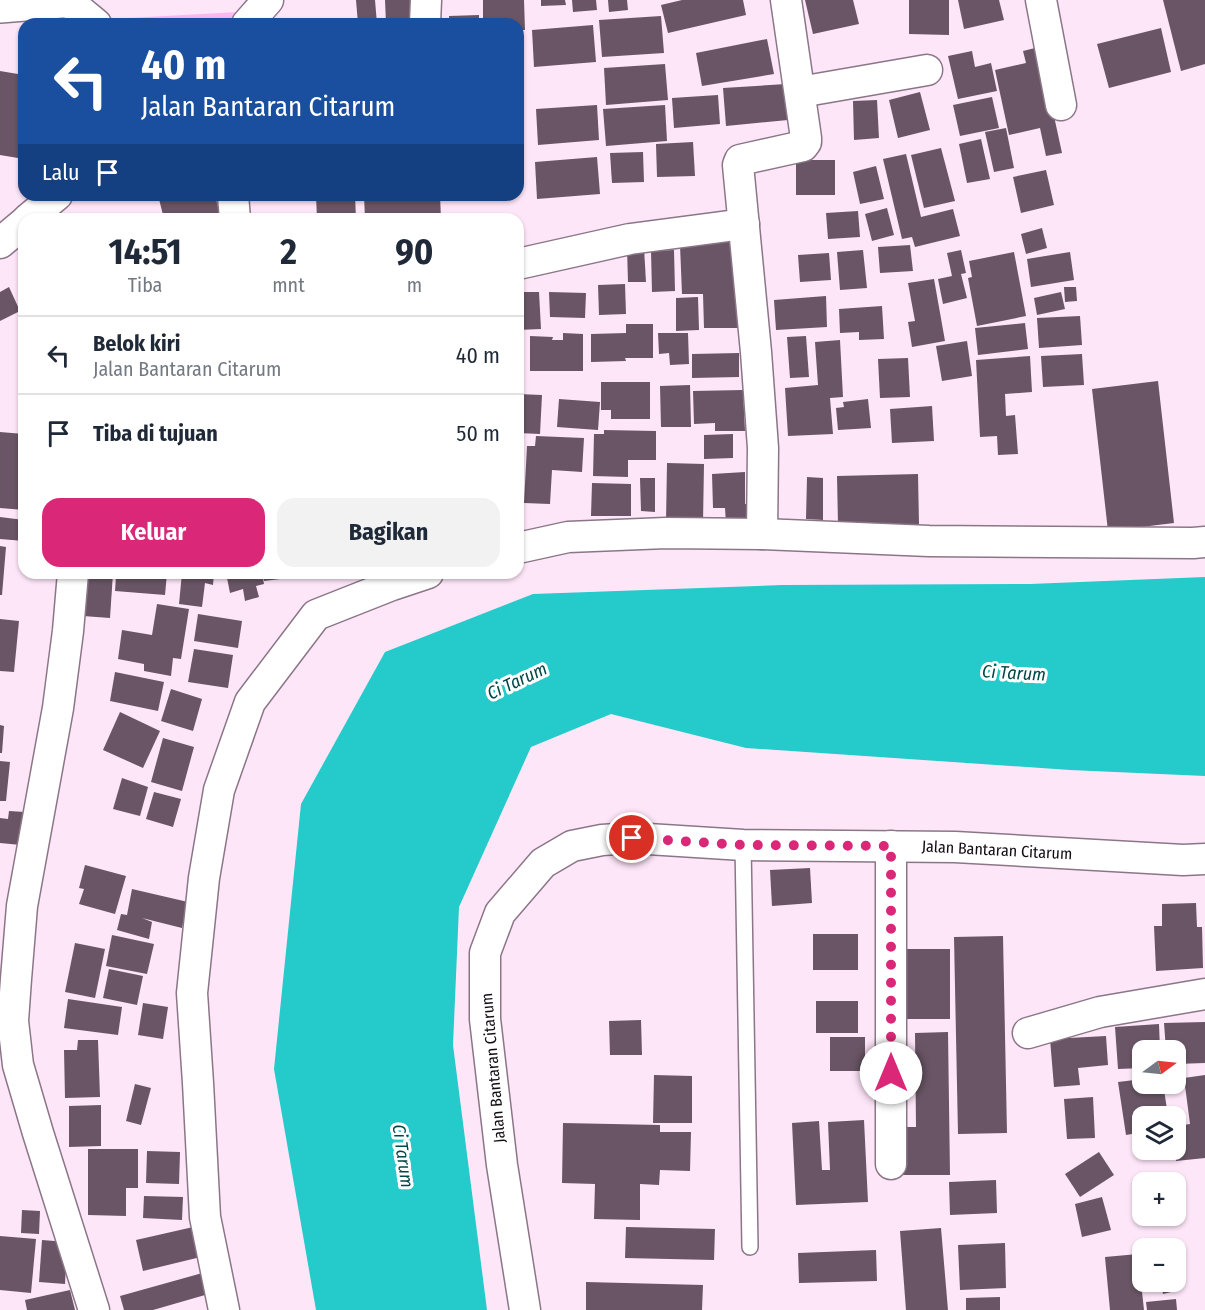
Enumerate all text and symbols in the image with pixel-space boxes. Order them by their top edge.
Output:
text: 40 m [141,40,226,90]
icon: left [42,42,120,120]
text: Jalan Bantaran Citarum [141,91,395,123]
icon: arrive [91,156,124,189]
text: Lalu [42,159,79,186]
text: 14:51 [109,230,182,274]
text: 2 [280,230,297,274]
text: 90 [395,230,433,274]
text: Tiba [128,273,162,297]
text: mnt [272,273,305,297]
text: m [407,273,422,297]
text: Belok kiri [93,330,181,357]
icon: left [42,339,75,372]
text: 40 m [456,342,500,369]
text: Jalan Bantaran Citarum [93,357,281,381]
icon: arrive [42,417,75,450]
text: Tiba di tujuan [93,420,218,447]
text: 50 m [456,420,500,447]
button: Keluar [42,498,265,567]
button: Bagikan [277,498,500,567]
water label: Ci Tarum [483,658,551,704]
water label: Ci Tarum [982,660,1046,686]
pin [606,812,657,863]
icon: arrive [615,821,648,854]
street label: Jalan Bantaran Citarum [921,837,1073,863]
street label: Jalan Bantaran Citarum [477,992,509,1144]
north arrow [1132,1040,1186,1094]
map controls [1132,1040,1186,1292]
position arrow [859,1041,923,1105]
button: layers [1132,1106,1186,1160]
water label: Ci Tarum [388,1123,418,1189]
button: + [1132,1172,1186,1226]
button: − [1132,1238,1186,1292]

